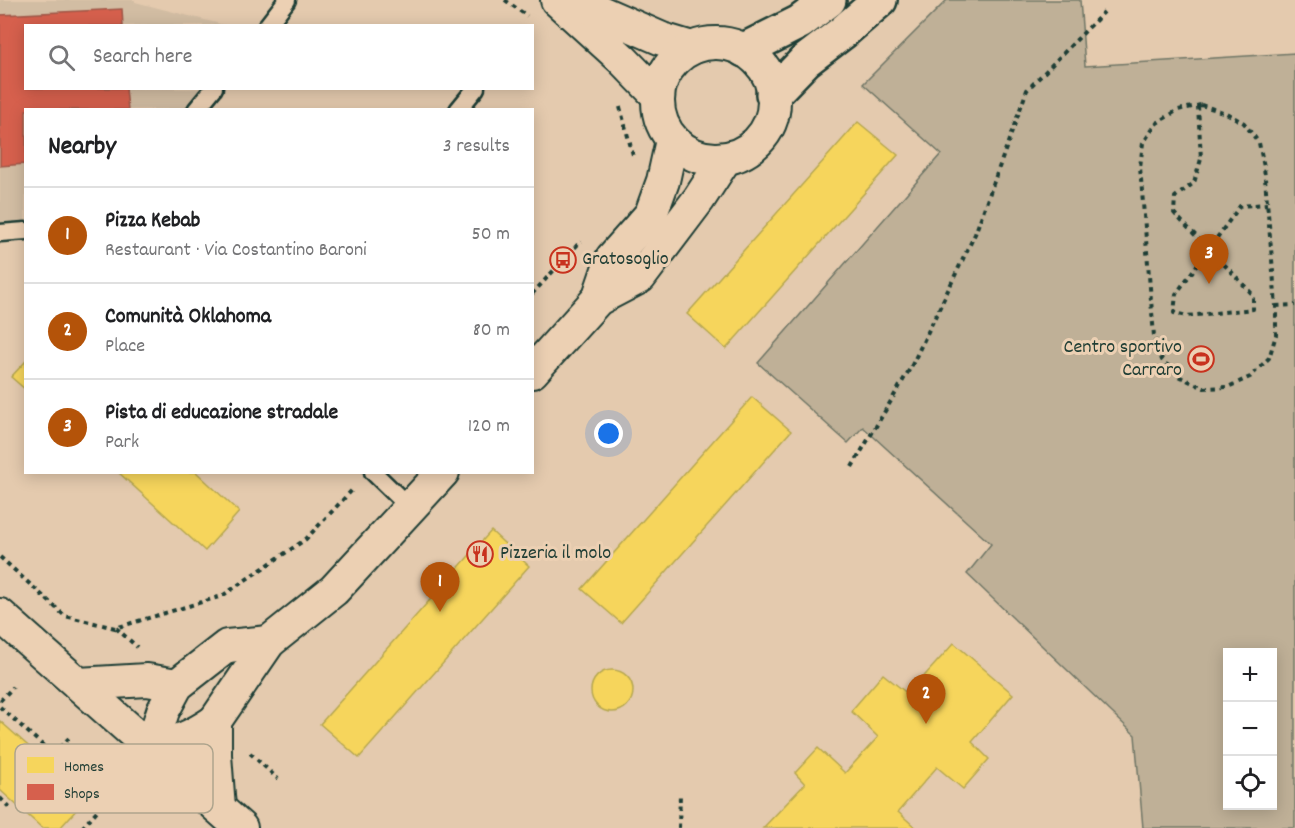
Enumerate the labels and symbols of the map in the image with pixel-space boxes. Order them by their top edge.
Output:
pin: 3 [1190,234,1228,284]
bus stop icon: Gratosoglio [548,245,578,275]
place label: Gratosoglio [582,246,669,274]
place label: Centro sportivo Carraro [1064,334,1182,385]
sports icon: Centro sportivo Carraro [1186,344,1216,374]
your location [594,419,623,448]
restaurant icon: Pizzeria il molo [465,539,495,569]
place label: Pizzeria il molo [500,540,611,568]
pin: 1 [420,562,460,612]
pin: 2 [906,674,946,724]
legend [15,744,213,813]
text: Homes [64,756,104,779]
text: Shops [64,783,100,806]

